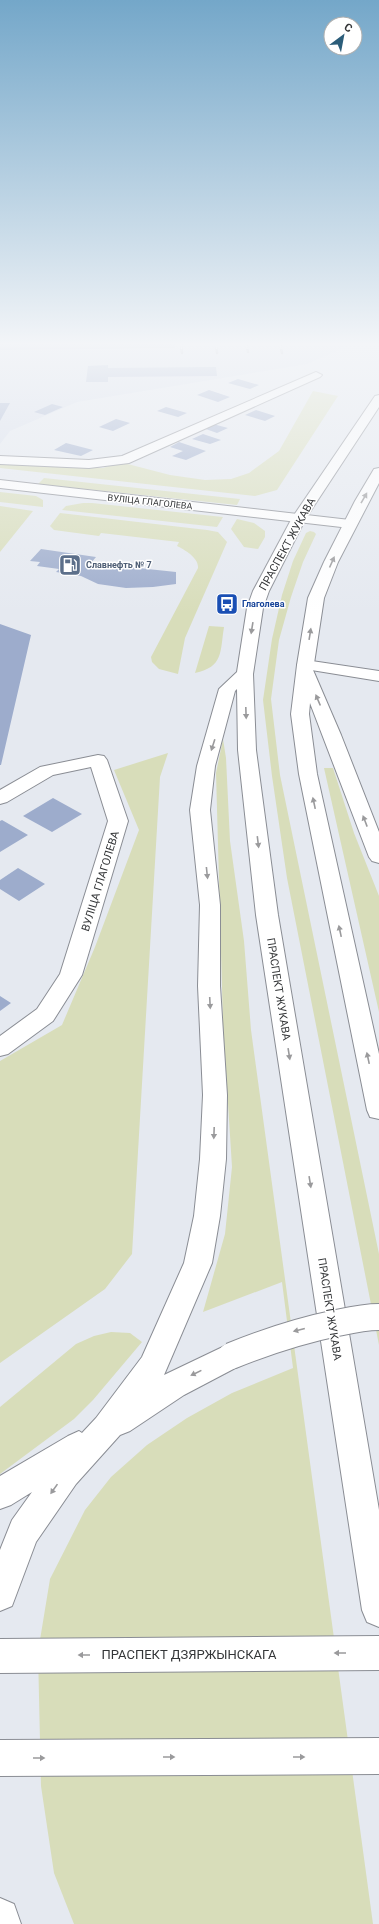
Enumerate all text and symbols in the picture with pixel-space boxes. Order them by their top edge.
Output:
north arrow [323,16,363,56]
text: С [342,21,355,35]
one-way arrow [361,492,368,504]
street label: ВУЛІЦА ГЛАГОЛЕВА [107,493,193,511]
street label: ПРАСПЕКТ ЖУКАВА [257,495,319,593]
fuel station icon: Славнефть № 7 [57,552,83,578]
one-way arrow [329,555,335,567]
place label: Славнефть № 7 [86,560,152,570]
bus stop icon: Глаголева [214,591,240,617]
place label: Глаголева [242,599,285,609]
one-way arrow [249,622,255,635]
one-way arrow [307,628,313,640]
one-way arrow [314,693,320,705]
one-way arrow [243,707,249,720]
one-way arrow [210,739,216,751]
one-way arrow [310,797,316,810]
one-way arrow [361,814,367,826]
street label: ВУЛІЦА ГЛАГОЛЕВА [79,829,122,933]
one-way arrow [255,836,261,848]
one-way arrow [204,867,210,879]
one-way arrow [337,925,343,937]
street label: ПРАСПЕКТ ЖУКАВА [264,937,293,1042]
one-way arrow [206,997,213,1009]
one-way arrow [286,1048,292,1060]
one-way arrow [364,1052,370,1064]
one-way arrow [211,1127,217,1140]
one-way arrow [307,1176,313,1188]
street label: ПРАСПЕКТ ЖУКАВА [315,1257,344,1362]
one-way arrow [293,1328,306,1334]
one-way arrow [191,1370,202,1377]
one-way arrow [50,1484,58,1494]
street label: ПРАСПЕКТ ДЗЯРЖЫНСКАГА [101,1647,277,1662]
one-way arrow [333,1650,346,1656]
one-way arrow [77,1652,90,1658]
one-way arrow [163,1754,176,1760]
one-way arrow [293,1754,306,1760]
one-way arrow [33,1755,46,1761]

